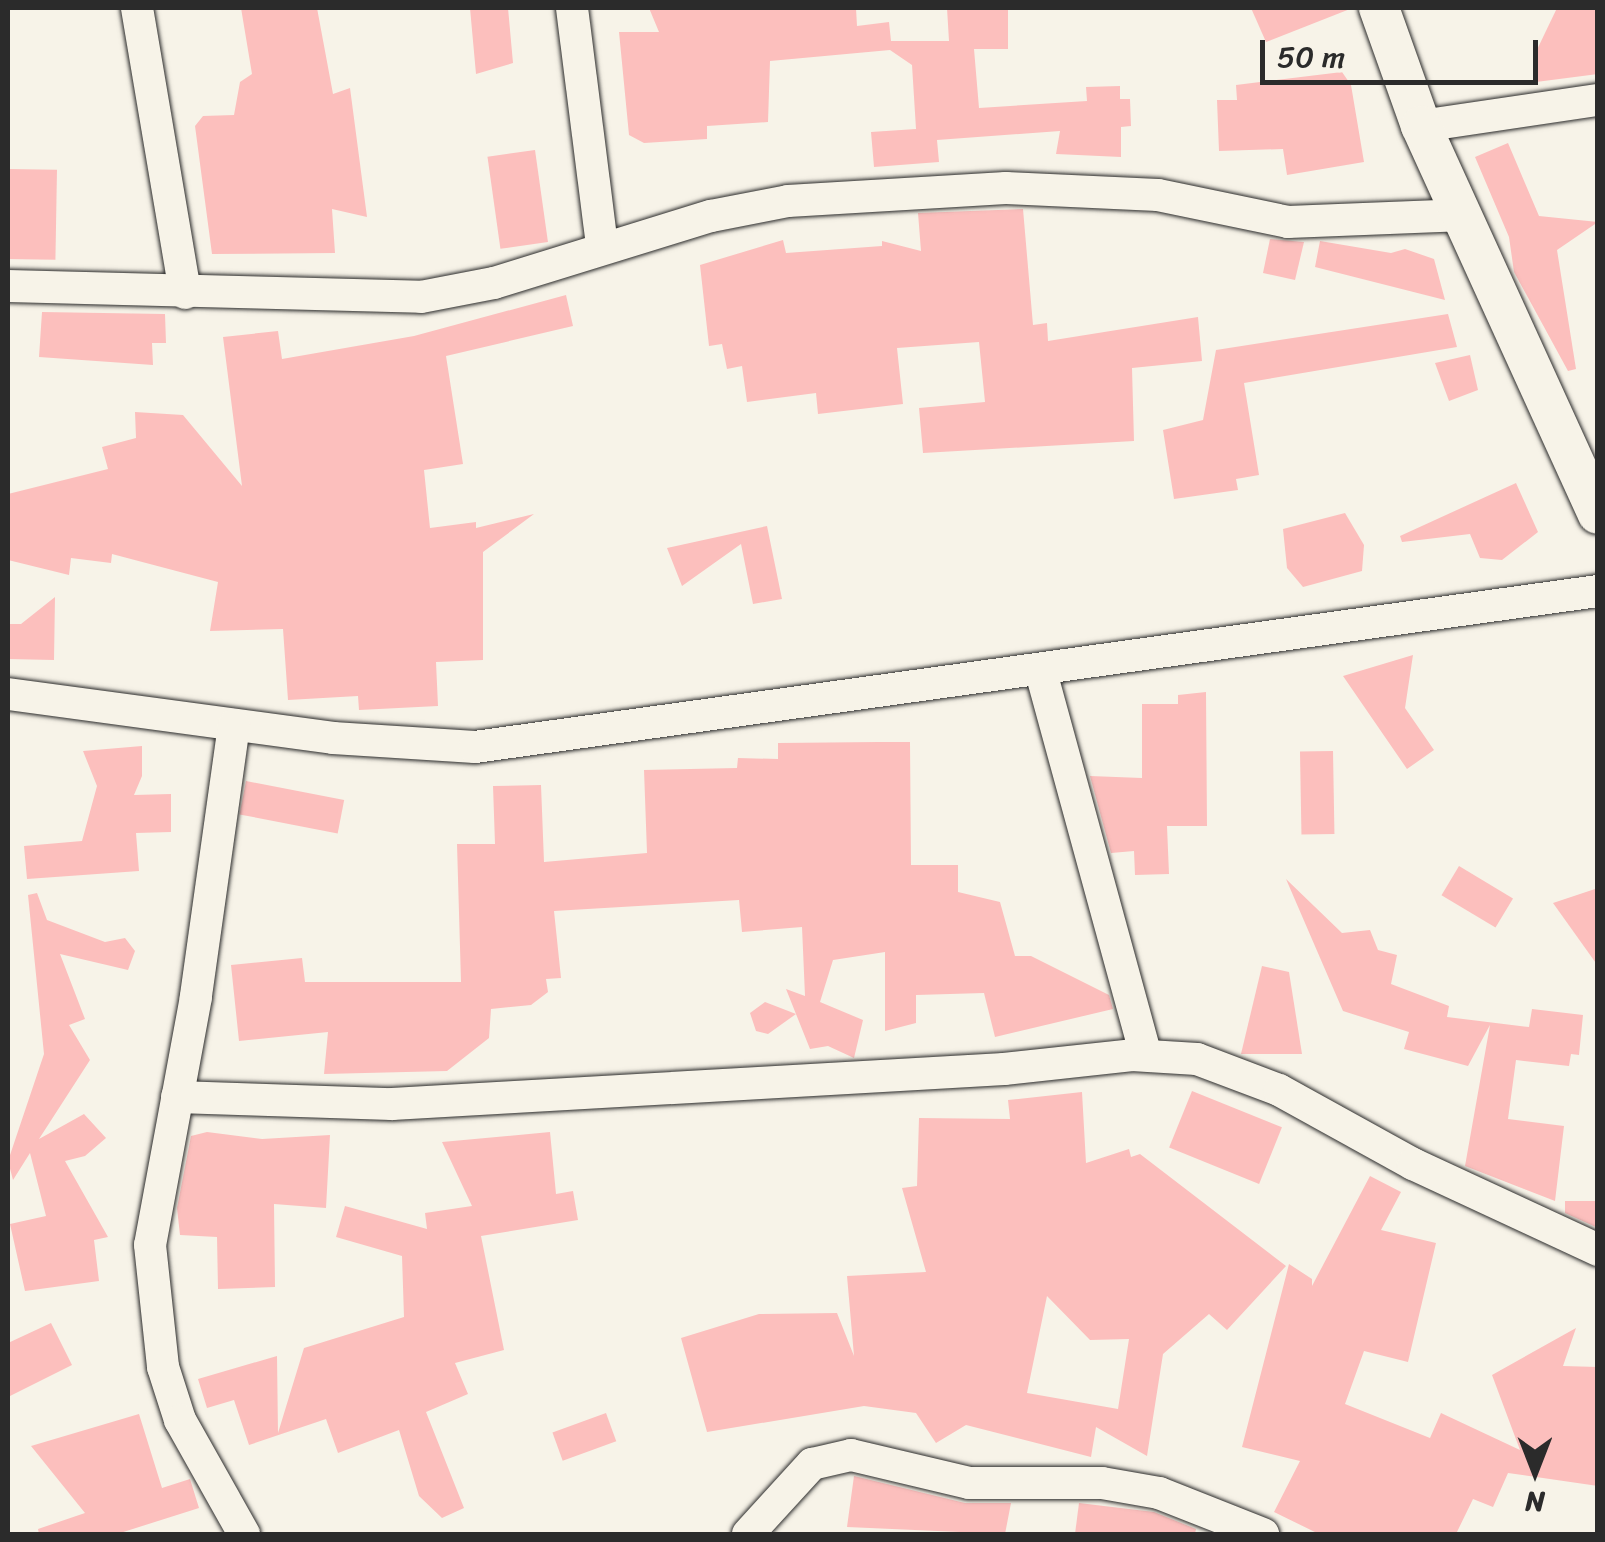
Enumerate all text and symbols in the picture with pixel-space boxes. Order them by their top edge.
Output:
scale bar [1265,20,1542,82]
text: 50 m [1277,30,1345,84]
north arrow [1485,1422,1585,1522]
text: N [1525,1478,1545,1527]

